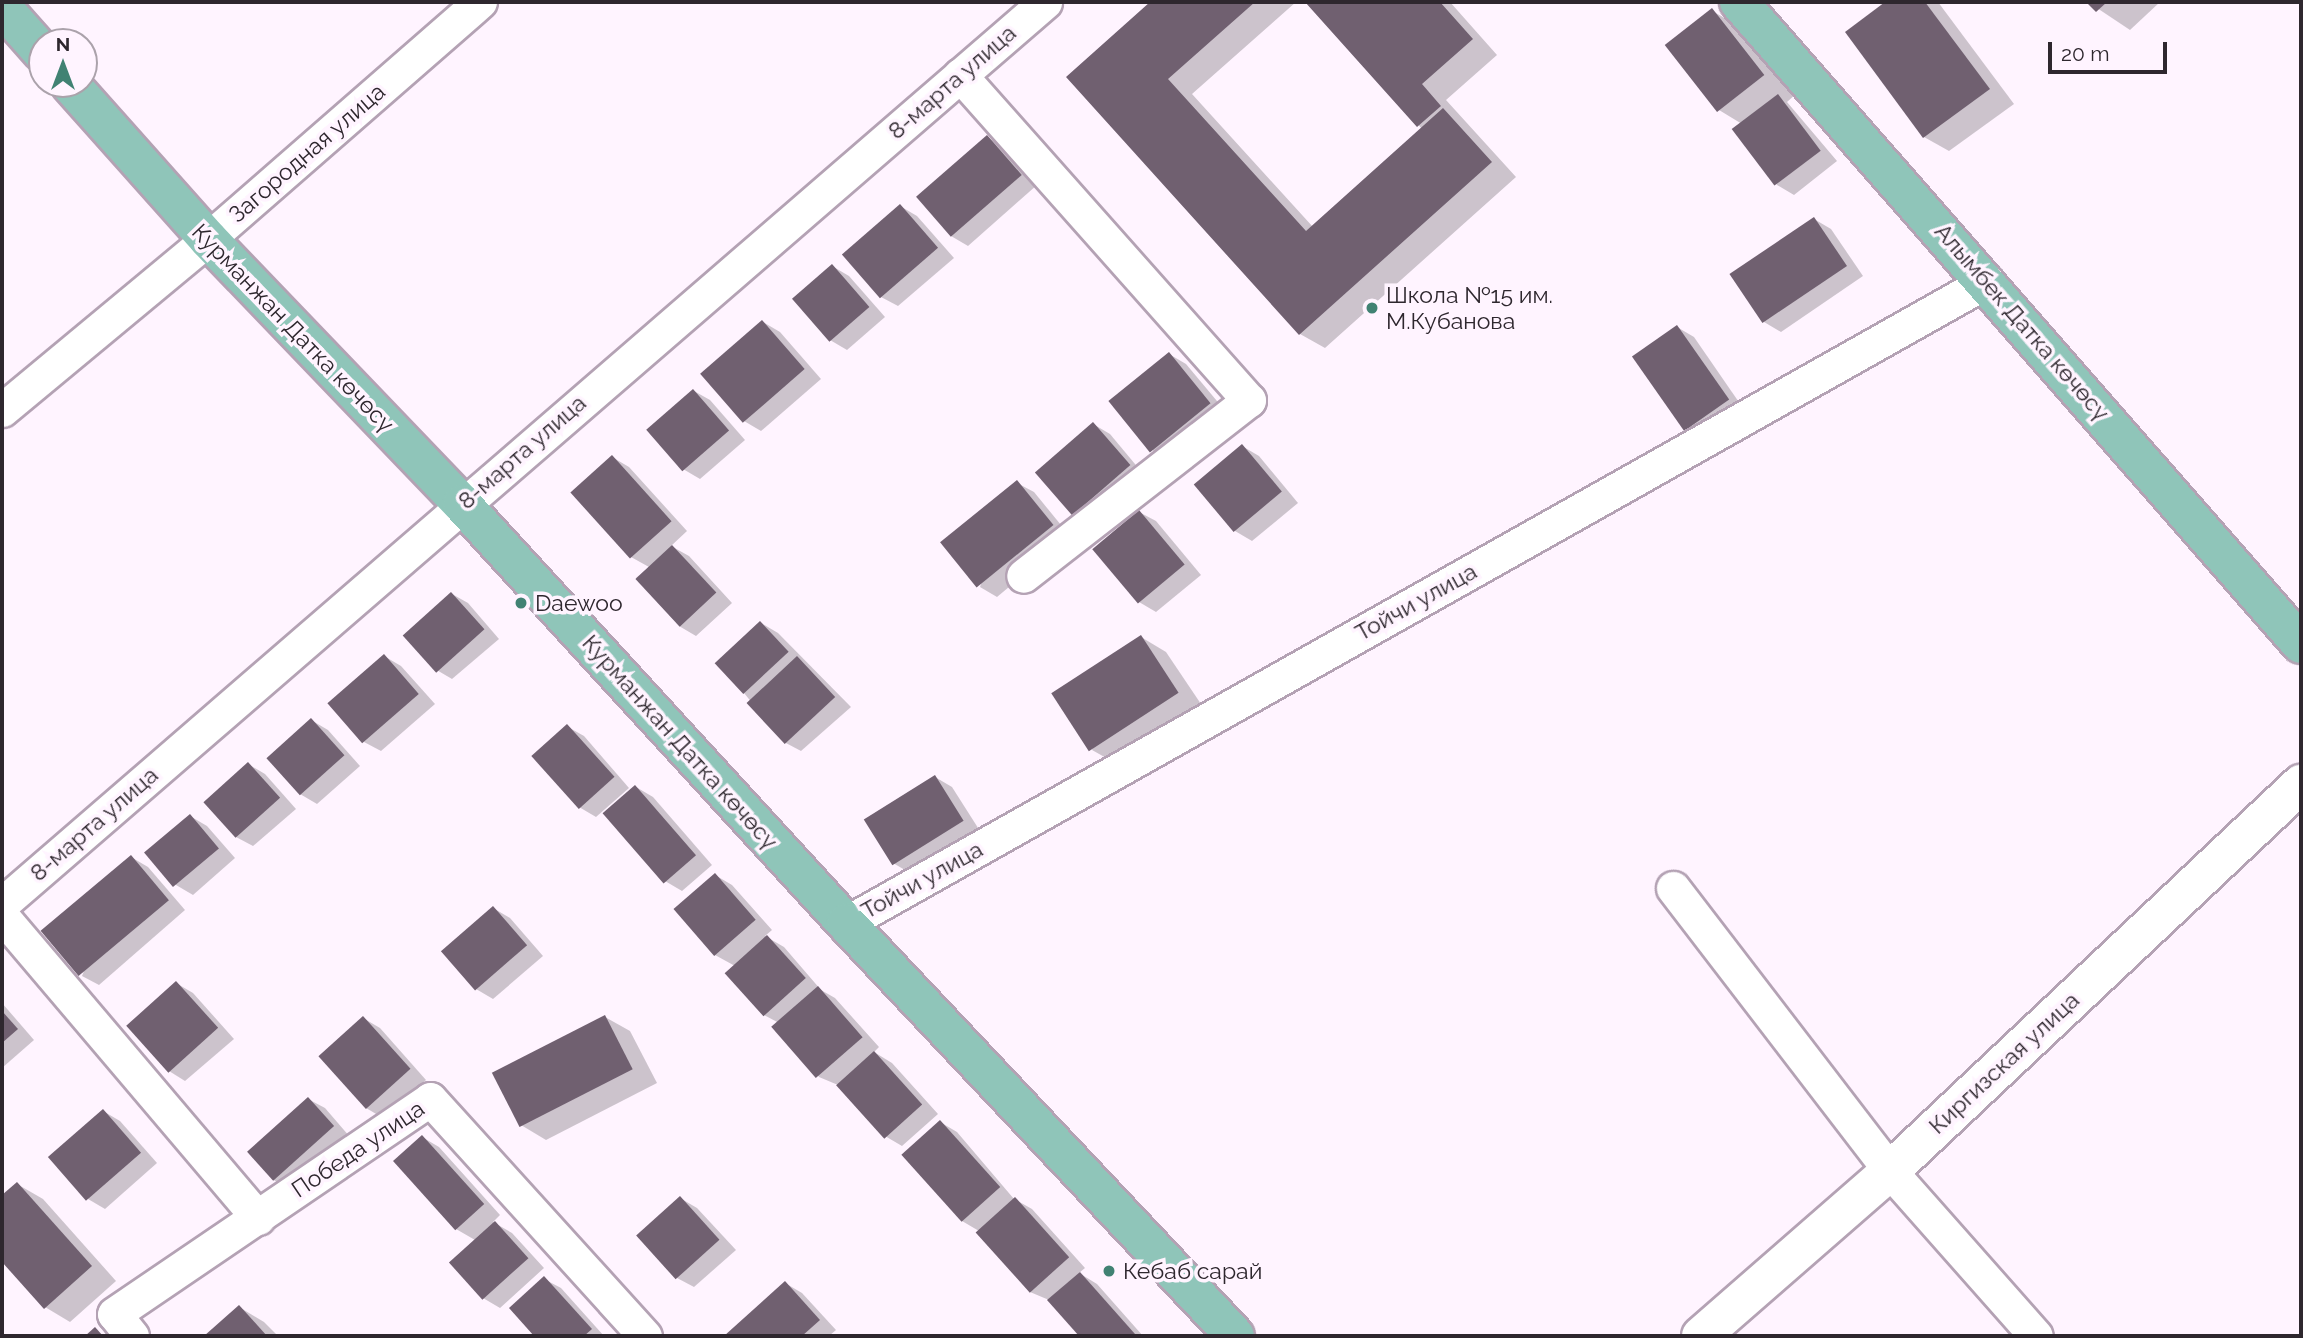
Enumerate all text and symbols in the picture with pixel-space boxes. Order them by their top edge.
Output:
street label: 8-марта улица [882,19,1022,145]
north arrow [28,28,98,98]
scale bar [2051,28,2170,72]
text: N [56,33,70,55]
text: 20 m [2061,41,2109,66]
street label: Загородная улица [223,78,391,228]
street label: Курманжан Датка көчөсү [186,218,400,438]
street label: Алымбек Датка көчөсү [1929,218,2115,426]
place label: Школа №15 им. М.Кубанова [1386,281,1553,335]
marker: Школа №15 им. М.Кубанова [1364,300,1380,316]
street label: 8-марта улица [452,389,592,515]
street label: Тойчи улица [1350,557,1482,647]
place label: Daewoo [535,589,623,617]
marker: Daewoo [513,595,529,611]
street label: Курманжан Датка көчөсү [576,629,784,855]
street label: 8-марта улица [24,761,164,887]
street label: Тойчи улица [856,835,988,925]
street label: Киргизская улица [1923,986,2085,1140]
street label: Победа улица [286,1094,430,1204]
place label: Кебаб сарай [1123,1257,1262,1285]
marker: Кебаб сарай [1101,1263,1117,1279]

